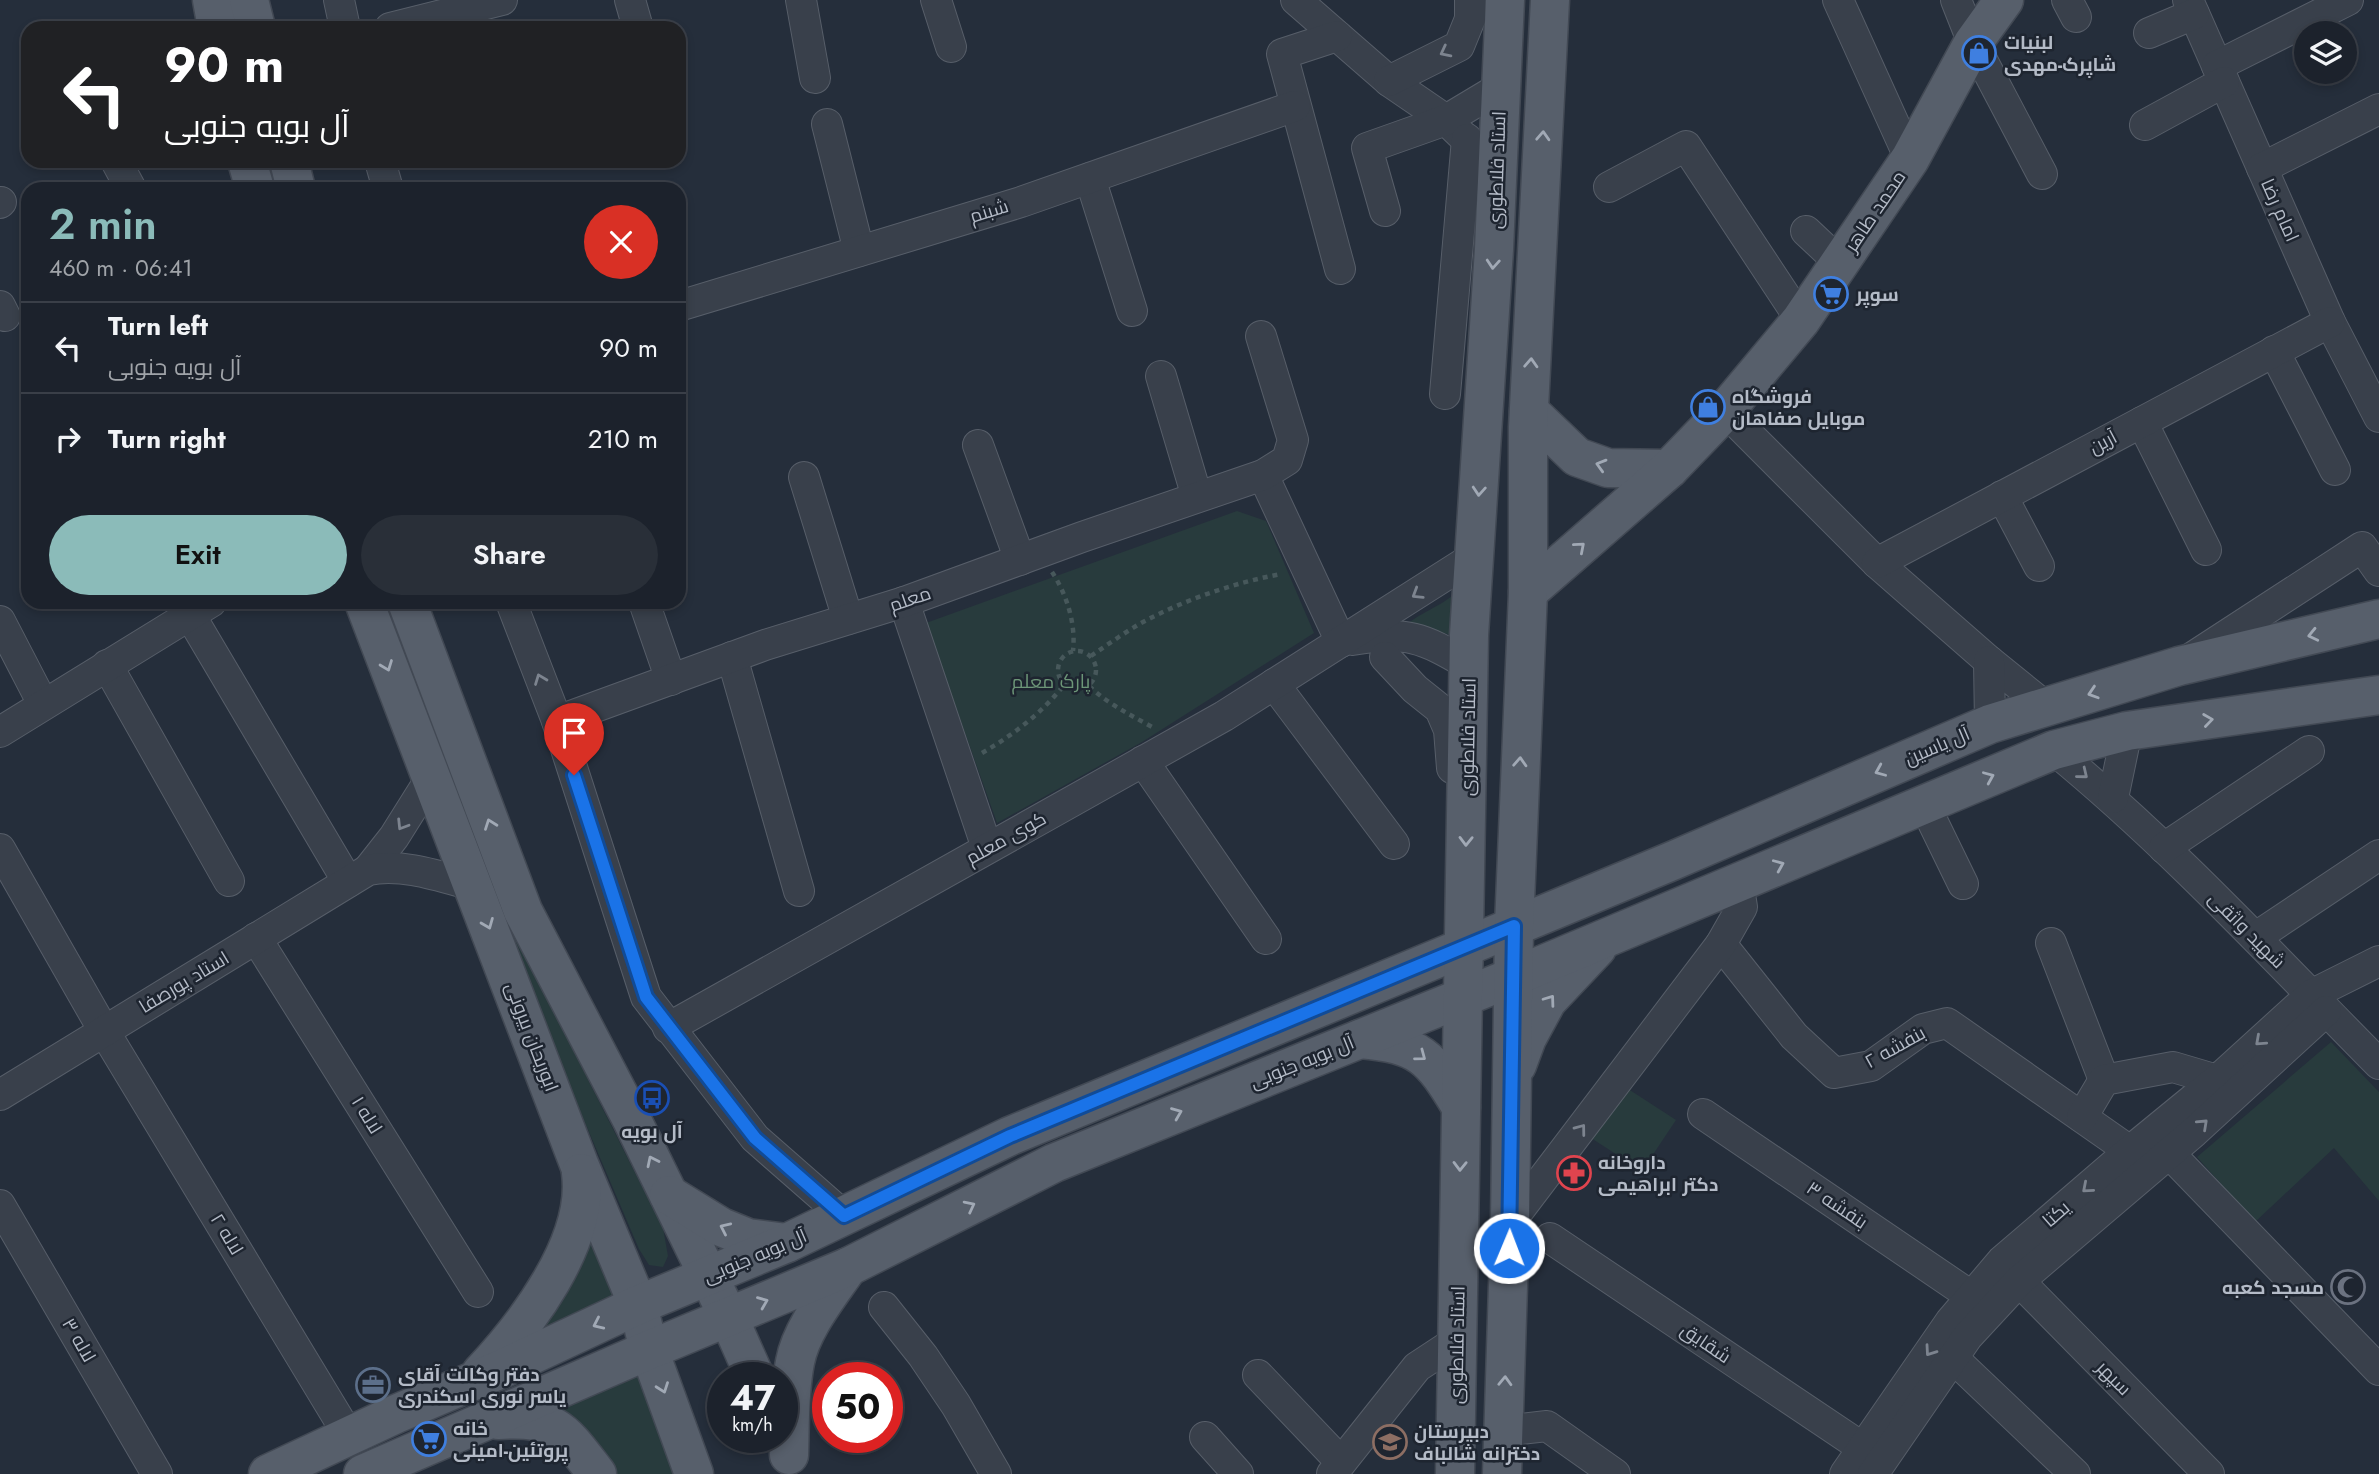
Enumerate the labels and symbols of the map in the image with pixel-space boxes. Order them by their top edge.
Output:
place label: لبنیات شاپرک-مهدی [2004,29,2116,78]
shop icon: لبنیات شاپرک-مهدی [1960,34,1998,72]
one-way arrow [1440,44,1452,58]
street label: استاد فلاطوری [1481,110,1513,230]
one-way arrow [1535,130,1550,141]
street label: محمد طاهر [1837,165,1912,258]
street label: امام رضا [2254,174,2306,246]
street label: شبنم [966,192,1012,230]
one-way arrow [1486,259,1501,270]
supermarket icon: سوپر [1812,275,1850,313]
place label: سوپر [1855,281,1899,308]
one-way arrow [1524,358,1539,369]
place label: فروشگاه موبایل صفاهان [1732,383,1865,432]
shop icon: فروشگاه موبایل صفاهان [1689,388,1727,426]
street label: آرین [2084,423,2122,461]
one-way arrow [1596,459,1608,473]
one-way arrow [1471,486,1486,497]
one-way arrow [1571,543,1584,555]
street label: معلم [885,579,935,619]
one-way arrow [1411,585,1424,598]
one-way arrow [2307,626,2319,641]
one-way arrow [379,659,393,671]
park label: پارک معلم [1012,668,1090,695]
one-way arrow [534,673,548,685]
street label: استاد فلاطوری [1453,678,1483,796]
one-way arrow [2087,685,2099,700]
pin [544,703,604,775]
one-way arrow [2202,712,2214,727]
street label: آل یاسین [1900,720,1974,772]
one-way arrow [1513,756,1528,767]
one-way arrow [1874,763,1887,777]
one-way arrow [2075,766,2088,778]
one-way arrow [1982,772,1994,786]
street label: کوی معلم [961,805,1051,871]
one-way arrow [397,818,410,831]
one-way arrow [484,818,498,830]
one-way arrow [1458,836,1474,846]
one-way arrow [1772,859,1784,873]
street label: شهید واثقی [2202,885,2292,975]
one-way arrow [479,917,493,929]
street label: استاد پورصفا [134,944,234,1020]
street label: ابوریحان بیرونی [499,978,565,1096]
one-way arrow [1542,995,1554,1007]
street label: بنفشه ۲ [1860,1019,1930,1075]
street label: آل بویه جنوبی [1246,1029,1358,1095]
one-way arrow [2255,1033,2268,1045]
one-way arrow [1414,1048,1426,1061]
bus stop icon: آل بویه [633,1079,671,1117]
street label: لاله ۱ [345,1091,389,1139]
one-way arrow [1170,1108,1182,1122]
place label: آل بویه [621,1118,683,1145]
one-way arrow [2195,1120,2208,1132]
one-way arrow [1572,1124,1585,1136]
place label: داروخانه دکتر ابراهیمی [1598,1149,1718,1198]
pharmacy icon: داروخانه دکتر ابراهیمی [1555,1154,1593,1192]
one-way arrow [647,1156,661,1168]
one-way arrow [1452,1161,1468,1172]
street label: بنفشه ۳ [1801,1175,1873,1235]
one-way arrow [2082,1180,2095,1192]
street label: یکتا [2036,1194,2076,1234]
one-way arrow [963,1201,975,1215]
street label: لاله ۲ [204,1208,250,1260]
position arrow [1472,1211,1546,1285]
street label: آل بویه جنوبی [699,1222,811,1290]
one-way arrow [720,1222,732,1236]
mosque icon: مسجد کعبه [2329,1268,2367,1306]
place label: مسجد کعبه [2222,1274,2324,1301]
street label: استاد فلاطوری [1442,1286,1472,1404]
one-way arrow [756,1296,769,1310]
street label: لاله ۳ [56,1313,102,1367]
one-way arrow [593,1316,605,1330]
street label: شقایق [1675,1316,1737,1370]
one-way arrow [1926,1343,1938,1356]
street label: سپهر [2090,1354,2138,1402]
place label: دفتر وکالت آقای یاسر نوری اسکندری [398,1361,566,1410]
speed limit sign: 50 [812,1362,903,1453]
office icon: دفتر وکالت آقای یاسر نوری اسکندری [354,1366,392,1404]
one-way arrow [1497,1376,1513,1386]
one-way arrow [654,1382,668,1394]
place label: خانه پروتئین-امینی [453,1415,568,1464]
place label: دبیرستان دخترانه شالباف [1414,1418,1540,1467]
supermarket icon: خانه پروتئین-امینی [410,1420,448,1458]
school or university icon: دبیرستان دخترانه شالباف [1371,1423,1409,1461]

